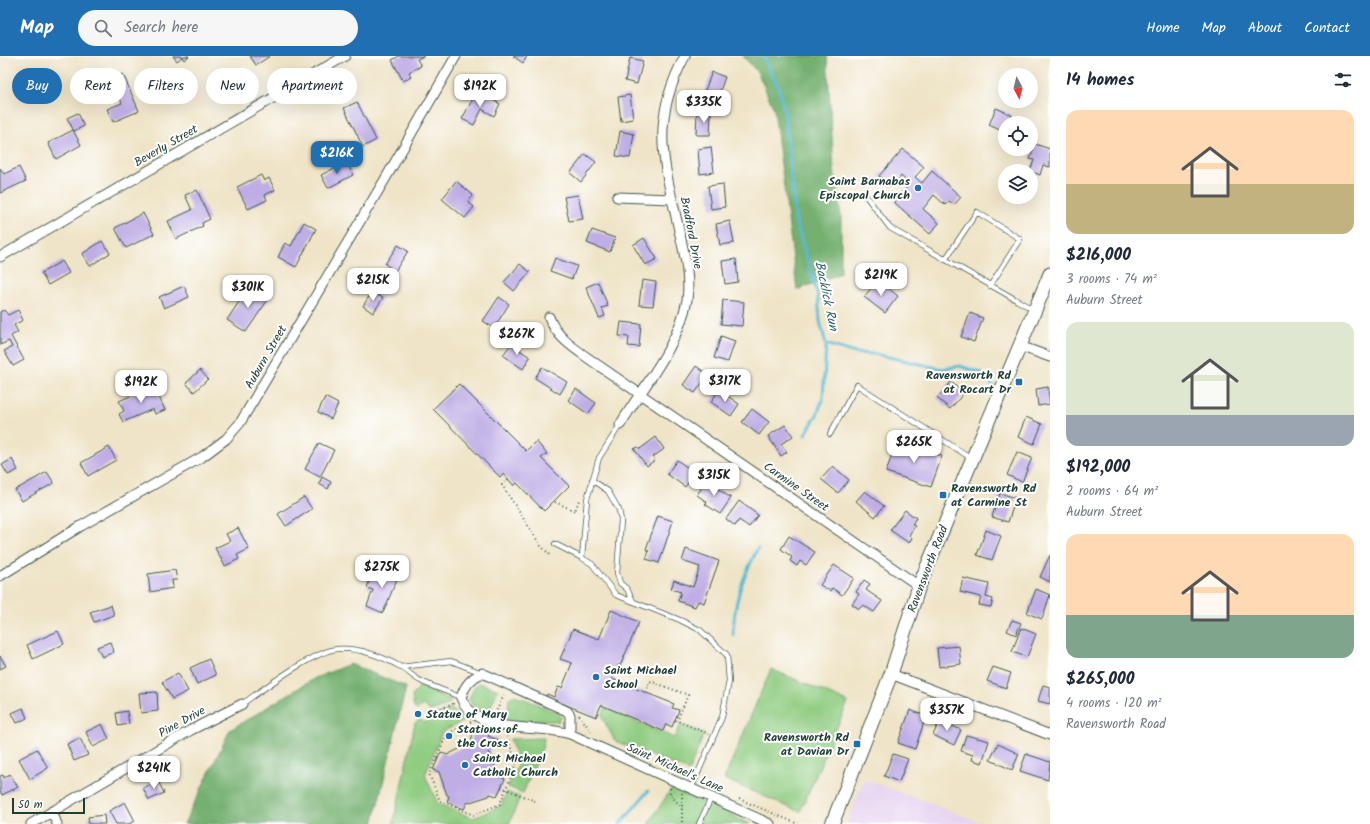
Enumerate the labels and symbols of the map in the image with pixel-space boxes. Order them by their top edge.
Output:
north arrow [998,68,1038,108]
pin: $192K [452,74,508,108]
pin: $335K [676,90,732,124]
street label: Beverly Street [130,120,202,172]
pin: $216K [309,141,365,175]
place label: Saint Barnabas Episcopal Church [820,172,910,205]
marker: Saint Barnabas Episcopal Church [913,183,923,193]
street label: Bradford Drive [675,195,707,271]
water label: Backlick Run [808,259,844,334]
pin: $219K [853,263,909,297]
pin: $215K [345,268,401,302]
pin: $301K [220,275,276,309]
street label: Auburn Street [240,321,292,392]
pin: $267K [489,322,545,356]
place label: Ravensworth Rd at Rocart Dr [926,366,1012,399]
pin: $317K [697,369,753,403]
pin: $192K [113,370,169,404]
marker: Ravensworth Rd at Rocart Dr [1014,377,1024,387]
pin: $265K [886,430,942,464]
street label: Carmine Street [759,457,833,517]
pin: $315K [686,463,742,497]
place label: Ravensworth Rd at Carmine St [951,479,1037,512]
marker: Ravensworth Rd at Carmine St [938,490,948,500]
street label: Ravensworth Road [903,522,954,615]
pin: $275K [354,555,410,589]
place label: Saint Michael School [604,661,677,694]
marker: Saint Michael School [591,672,601,682]
pin: $357K [919,698,975,732]
street label: Pine Drive [155,701,209,743]
place label: Statue of Mary [426,705,508,724]
marker: Statue of Mary [413,709,423,719]
place label: Stations of the Cross [457,720,519,753]
place label: Ravensworth Rd at Davian Dr [764,728,850,761]
marker: Stations of the Cross [444,731,454,741]
street label: Saint Michael's Lane [623,738,727,798]
marker: Ravensworth Rd at Davian Dr [852,739,862,749]
place label: Saint Michael Catholic Church [473,749,558,782]
pin: $241K [126,756,182,790]
marker: Saint Michael Catholic Church [460,760,470,770]
scale bar [12,796,85,815]

